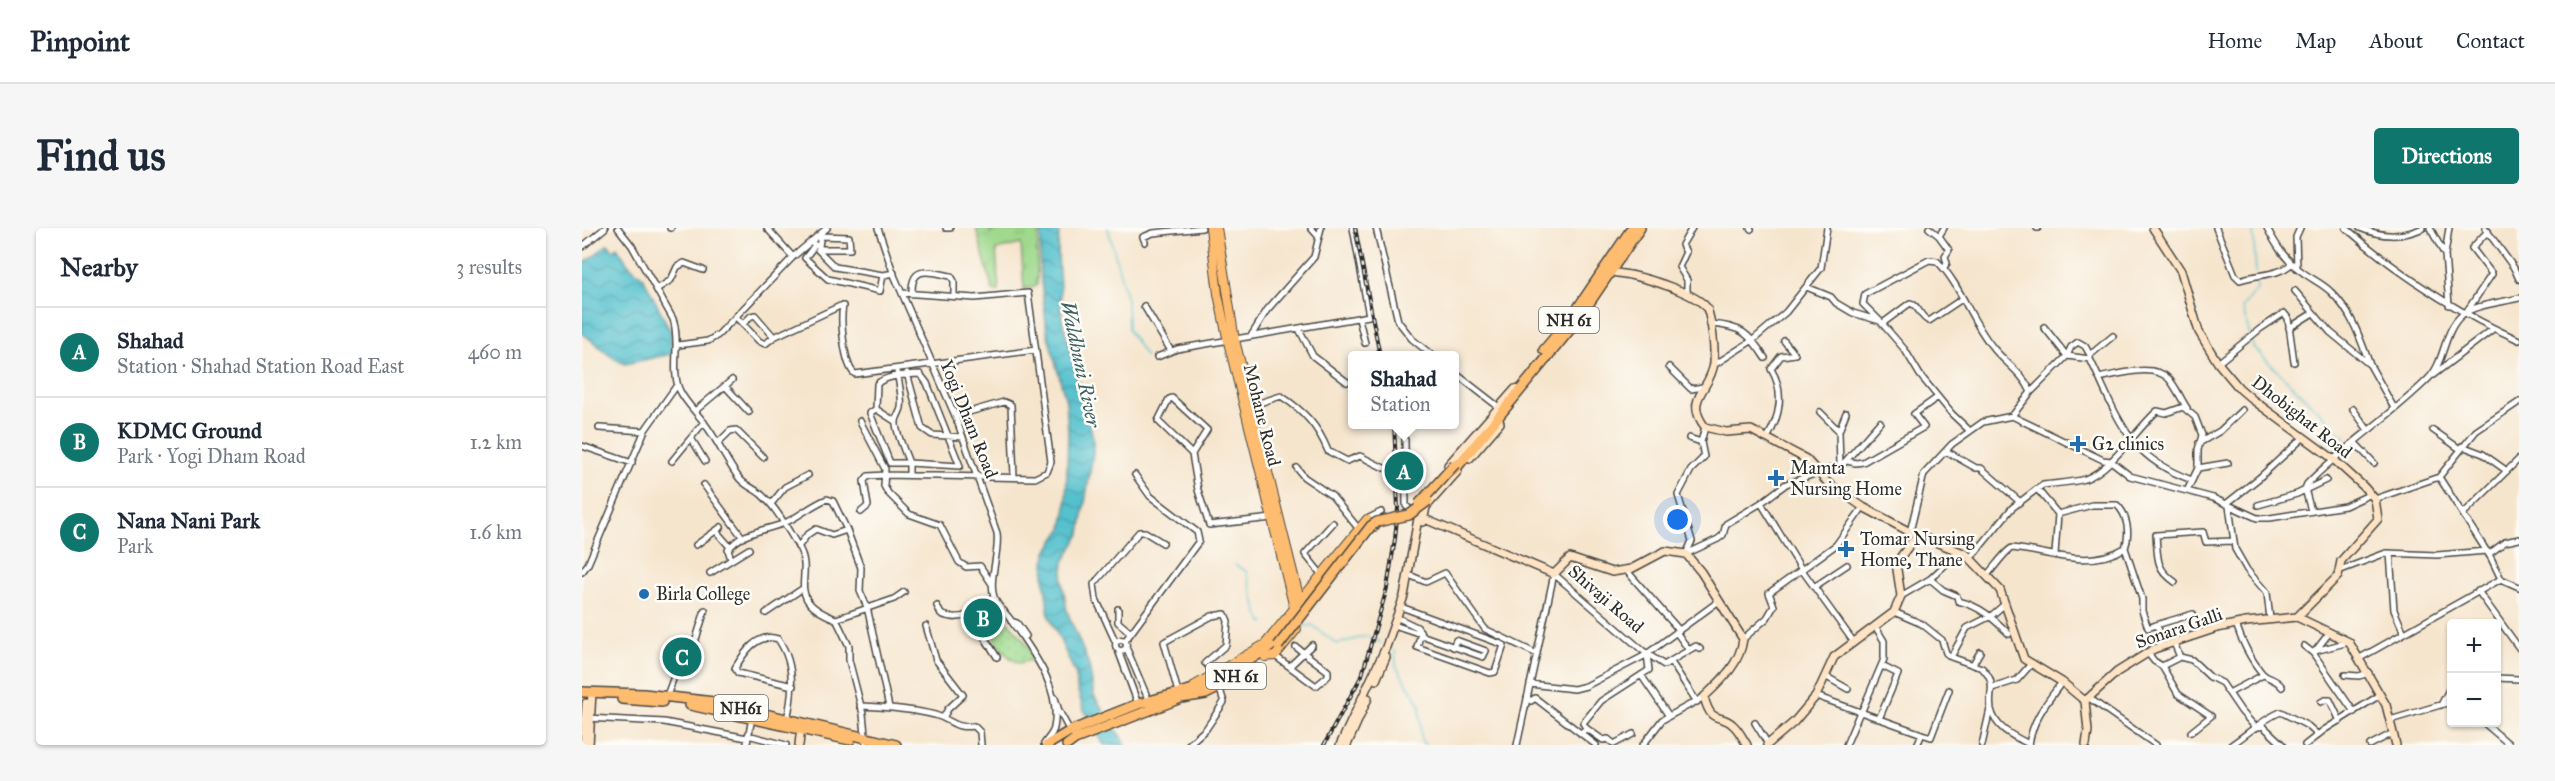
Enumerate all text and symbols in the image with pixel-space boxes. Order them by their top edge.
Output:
text: Pinpoint [30,24,130,59]
text: Home [2207,28,2262,54]
text: Map [2295,28,2336,54]
text: About [2369,28,2423,54]
text: Contact [2456,28,2525,54]
button: Directions [2374,128,2519,184]
text: Find us [36,130,166,182]
text: Nearby [60,251,138,283]
text: 3 results [456,255,522,279]
water label: Waldhuni River [1056,298,1106,431]
road number: NH 61 [1539,307,1599,333]
text: Shahad [117,327,184,354]
text: A [73,340,86,364]
text: 460 m [468,340,522,364]
popup [1348,351,1459,429]
text: Station · Shahad Station Road East [117,354,404,378]
street label: Yogi Dham Road [934,357,1003,482]
street label: Mohane Road [1239,362,1285,468]
text: Shahad [1370,365,1437,392]
street label: Dhobighat Road [2247,371,2357,464]
text: Station [1370,392,1431,416]
text: KDMC Ground [117,417,262,444]
text: B [73,430,86,454]
text: 1.2 km [470,430,522,454]
place label: G2 clinics [2092,433,2164,455]
marker: G2 clinics [2069,435,2087,453]
text: Park · Yogi Dham Road [117,444,306,468]
pin: A [1384,448,1424,494]
place label: Mamta Nursing Home [1790,457,1902,501]
marker: Mamta Nursing Home [1767,469,1785,487]
your location [1663,505,1692,534]
text: Nana Nani Park [117,507,260,534]
text: C [73,520,86,544]
text: 1.6 km [469,520,522,544]
place label: Tomar Nursing Home, Thane [1860,528,1975,571]
text: Park [117,534,153,558]
marker: Tomar Nursing Home, Thane [1837,540,1855,558]
street label: Shivaji Road [1564,560,1648,638]
place label: Birla College [656,583,750,606]
marker: Birla College [637,587,651,601]
pin: B [964,596,1002,640]
street label: Sonara Galli [2133,603,2225,653]
map controls [2447,619,2501,727]
button: + [2447,619,2501,673]
pin: C [662,634,702,680]
road number: NH 61 [1206,663,1266,689]
button: − [2447,673,2501,727]
road number: NH61 [714,695,768,721]

